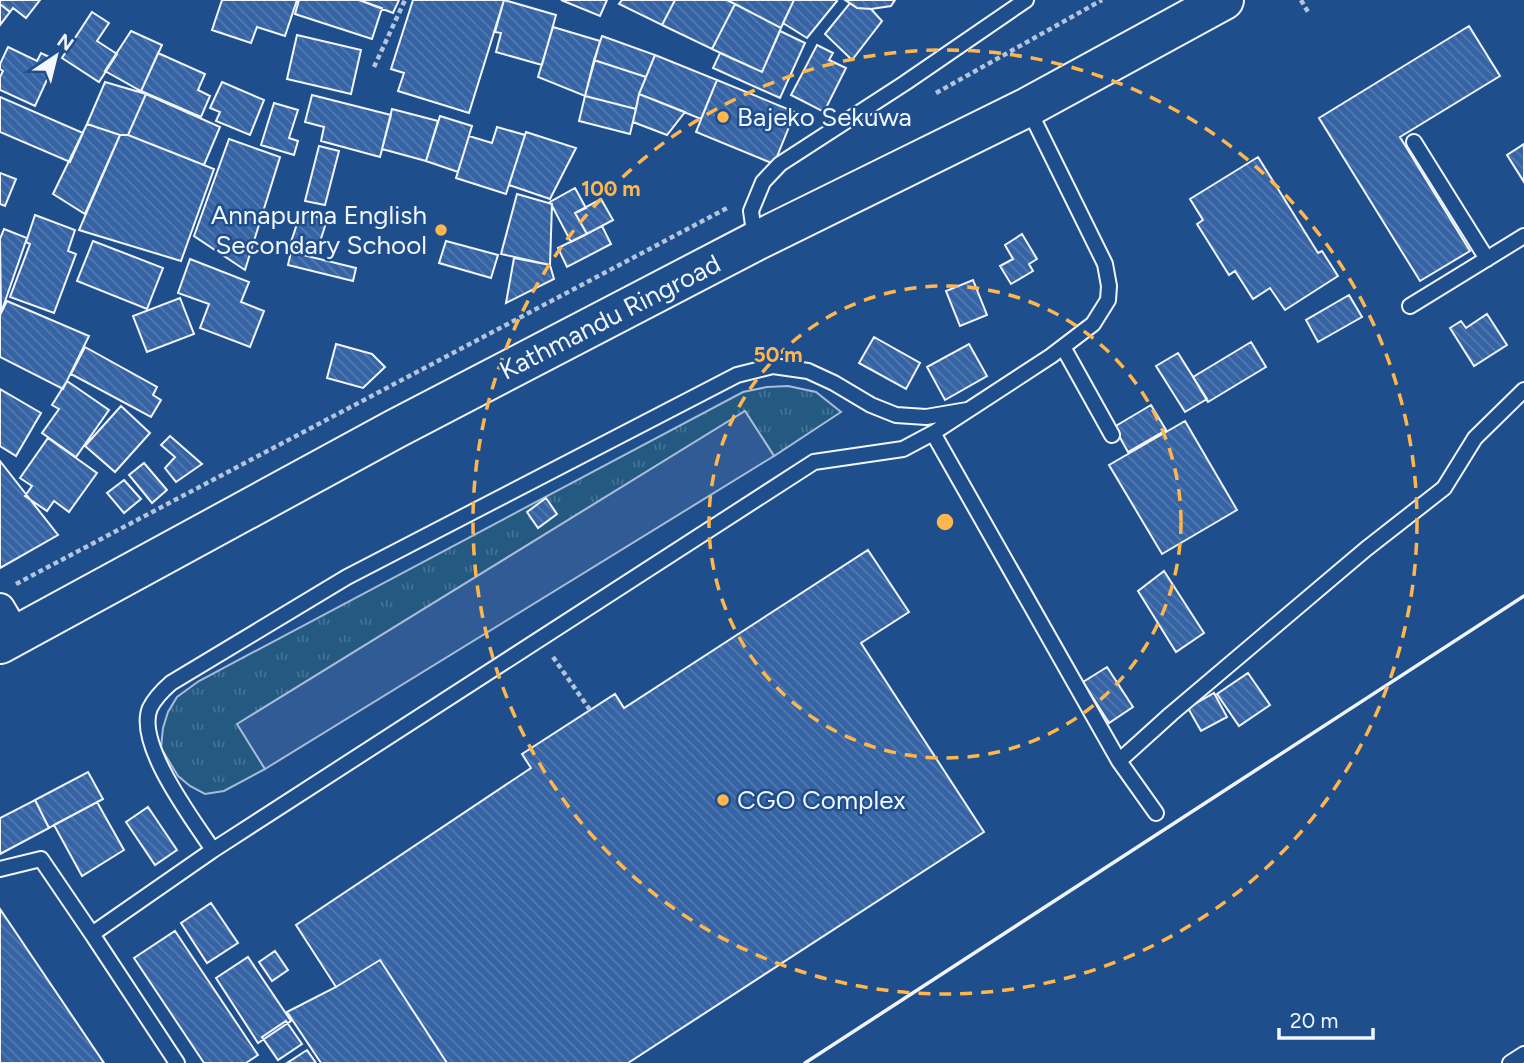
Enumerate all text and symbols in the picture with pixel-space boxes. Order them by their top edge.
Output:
north arrow [21,21,91,91]
text: N [53,29,78,56]
place label: Bajeko Sekuwa [737,101,912,133]
marker: Bajeko Sekuwa [715,109,731,125]
text: 100 m [581,176,641,201]
place label: Annapurna English Secondary School [211,199,427,261]
marker: Annapurna English Secondary School [433,222,449,238]
street label: Kathmandu Ringroad [494,247,726,387]
text: 50 m [753,342,803,367]
centre of rings [933,510,957,534]
place label: CGO Complex [737,784,906,816]
marker: CGO Complex [715,792,731,808]
scale bar [1279,996,1374,1040]
text: 20 m [1290,1008,1338,1033]

